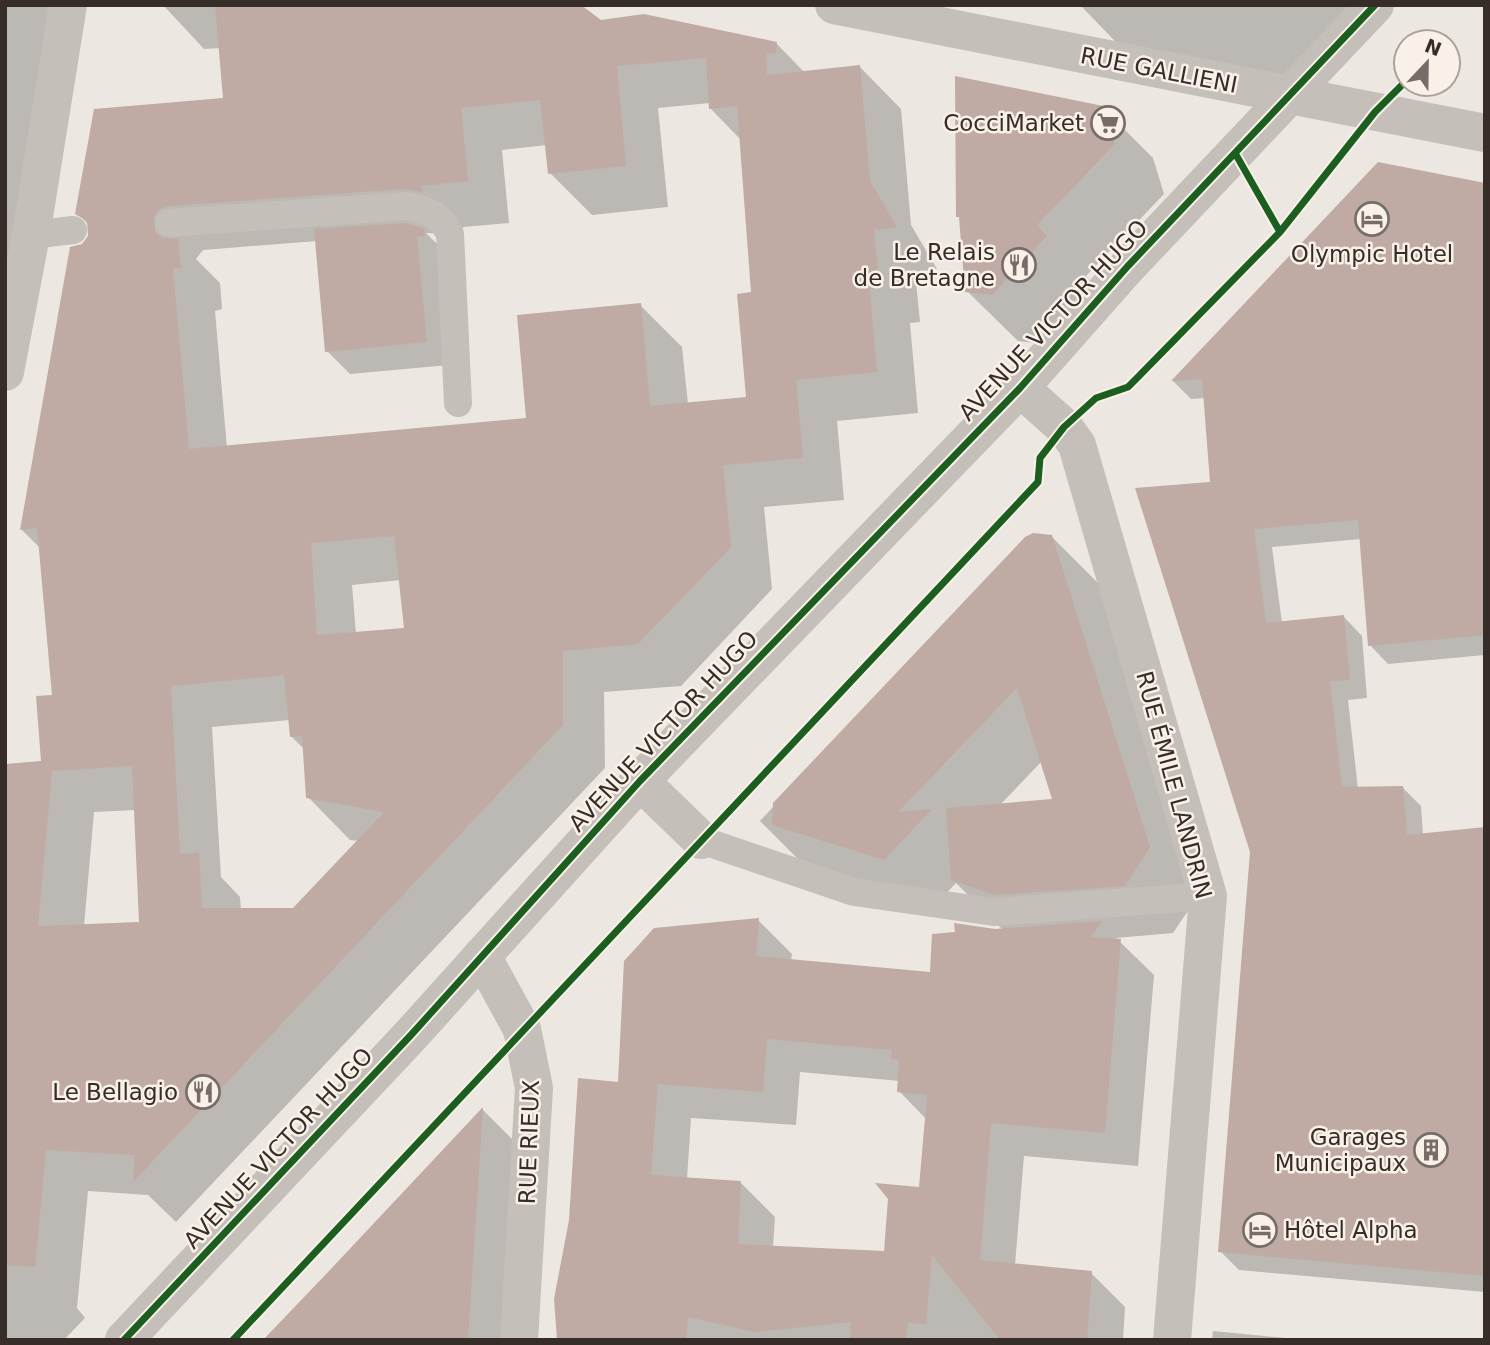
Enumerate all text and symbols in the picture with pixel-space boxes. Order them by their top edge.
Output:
north arrow [1392,28,1462,98]
text: N [1422,34,1445,60]
street label: RUE GALLIENI [1078,42,1240,98]
supermarket icon: CocciMarket [1089,104,1127,142]
place label: CocciMarket [943,110,1084,136]
hotel icon: Olympic Hotel [1353,200,1391,238]
street label: AVENUE VICTOR HUGO [953,214,1153,426]
place label: Le Relais de Bretagne [854,239,995,291]
place label: Olympic Hotel [1291,241,1453,267]
restaurant icon: Le Relais de Bretagne [1000,246,1038,284]
street label: AVENUE VICTOR HUGO [563,625,763,837]
street label: RUE ÉMILE LANDRIN [1131,668,1218,902]
street label: AVENUE VICTOR HUGO [178,1042,378,1254]
restaurant icon: Le Bellagio [184,1073,222,1111]
place label: Le Bellagio [52,1079,178,1105]
street label: RUE RIEUX [514,1079,544,1205]
place label: Garages Municipaux [1275,1124,1406,1176]
building icon: Garages Municipaux [1412,1131,1450,1169]
hotel icon: Hôtel Alpha [1241,1211,1279,1249]
place label: Hôtel Alpha [1284,1217,1418,1243]

